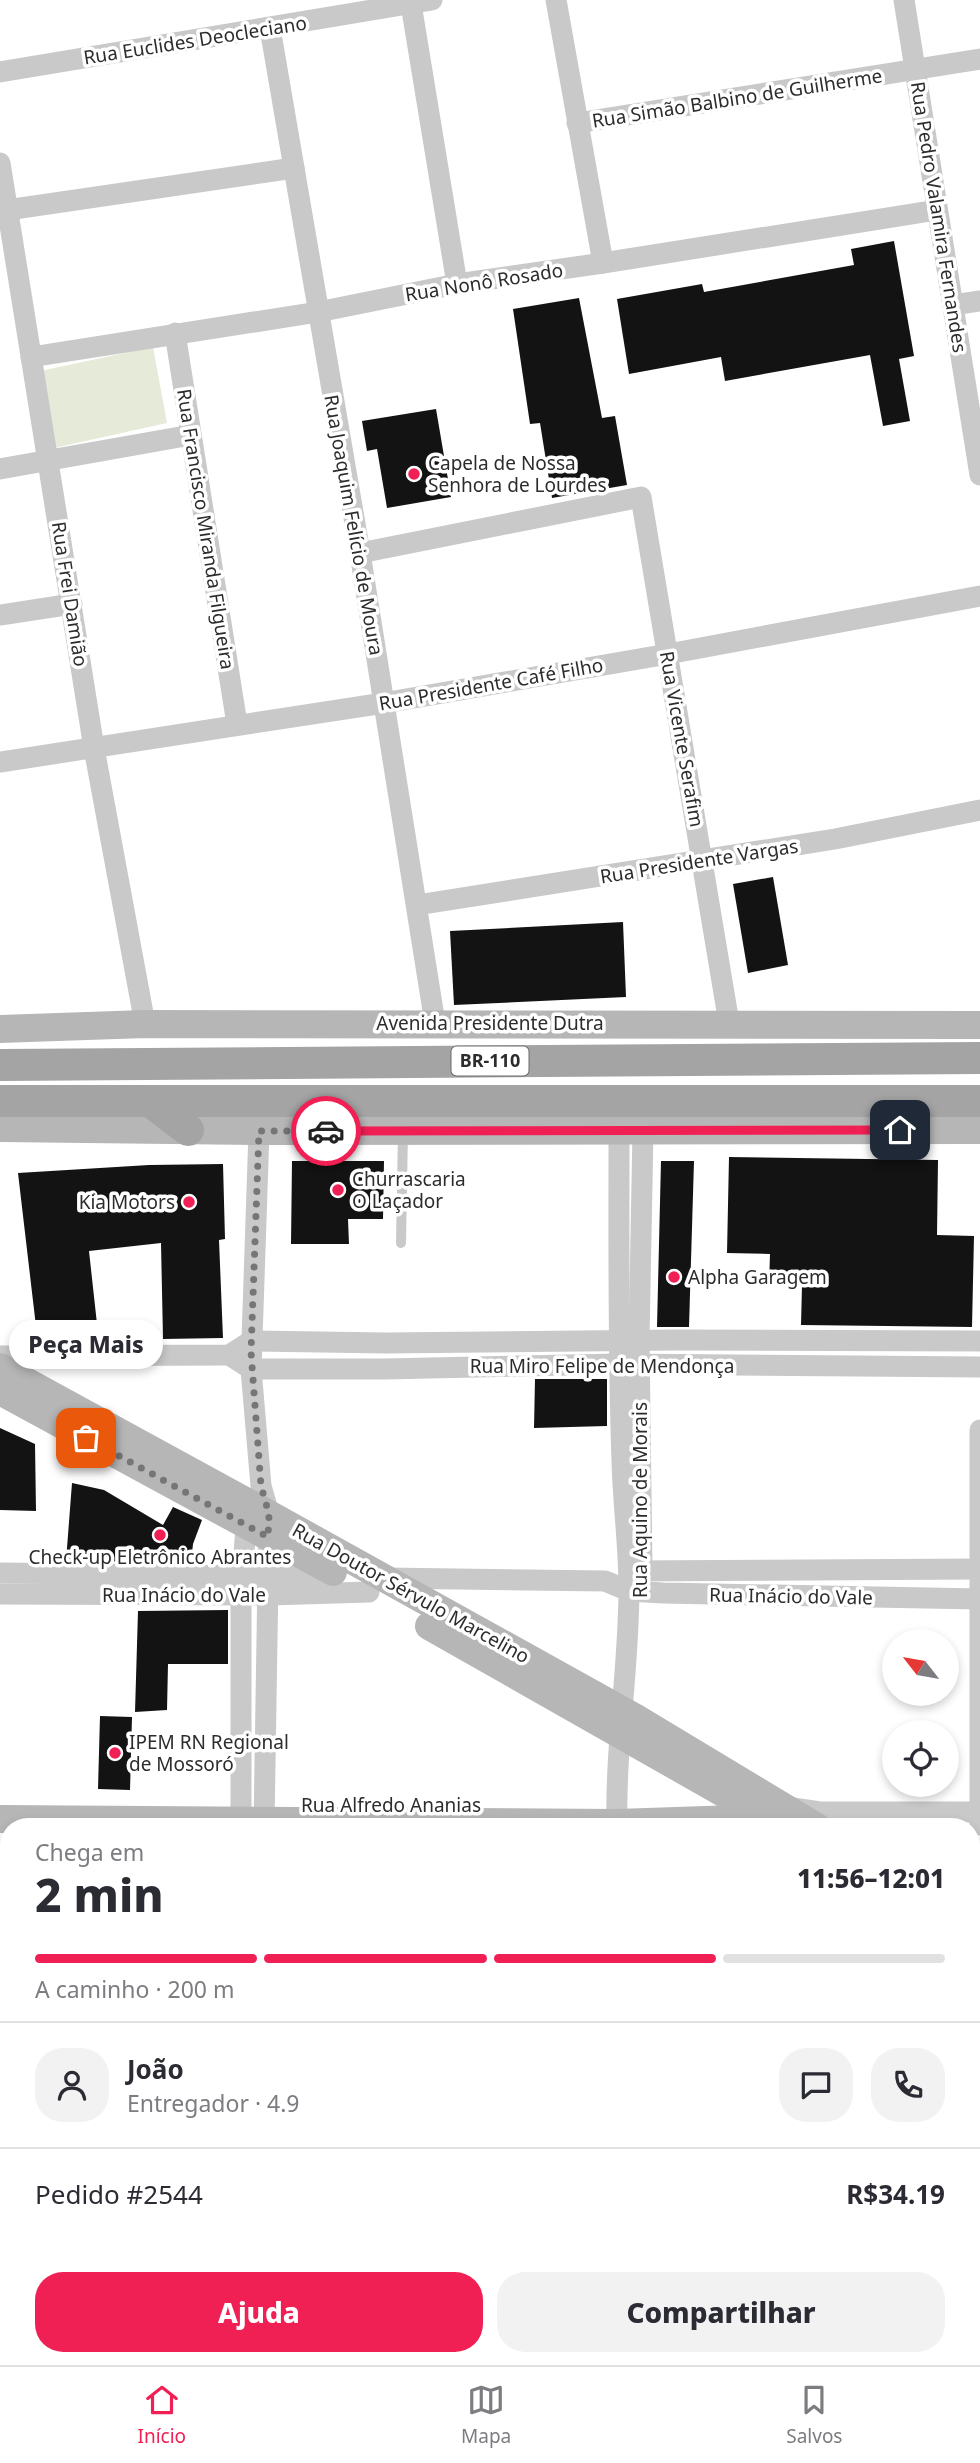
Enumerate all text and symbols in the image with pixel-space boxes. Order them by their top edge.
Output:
street label: Rua Euclides Deocleciano [82,10,308,70]
street label: Rua Simão Balbino de Guilherme [590,62,884,134]
street label: Rua Pedro Valamira Fernandes [905,80,973,354]
street label: Rua Nonô Rosado [403,257,565,307]
street label: Rua Francisco Miranda Filgueira [171,387,241,671]
street label: Rua Joaquim Felício de Moura [318,393,390,657]
place label: Capela de Nossa Senhora de Lourdes [428,450,607,498]
marker: Capela de Nossa Senhora de Lourdes [406,466,422,482]
street label: Rua Frei Damião [46,520,94,668]
street label: Rua Vicente Serafim [654,649,710,829]
street label: Rua Presidente Café Filho [377,651,605,717]
street label: Rua Presidente Vargas [598,832,800,890]
street label: Avenida Presidente Dutra [376,1010,604,1036]
road number: BR-110 [452,1046,528,1076]
courier [291,1096,361,1166]
pin [870,1100,930,1160]
icon: home [881,1111,919,1149]
icon: car [307,1112,345,1150]
place label: Churrascaria O Laçador [352,1166,466,1214]
marker: Churrascaria O Laçador [330,1182,346,1198]
place label: Kia Motors [79,1189,175,1215]
marker: Kia Motors [181,1194,197,1210]
place label: Alpha Garagem [688,1264,827,1290]
marker: Alpha Garagem [666,1269,682,1285]
callout: Peça Mais [9,1319,163,1368]
text: Peça Mais [28,1328,144,1360]
street label: Rua Miro Felipe de Mendonça [470,1353,734,1379]
street label: Rua Aquino de Morais [627,1402,653,1598]
pin [56,1408,116,1468]
icon: bag [67,1419,105,1457]
street label: Rua Doutor Sérvulo Marcelino [288,1517,534,1669]
marker: Check-up Eletrônico Abrantes [152,1527,168,1543]
place label: Check-up Eletrônico Abrantes [29,1544,291,1570]
street label: Rua Inácio do Vale [102,1582,266,1608]
street label: Rua Inácio do Vale [709,1582,873,1610]
north arrow [882,1629,959,1706]
map controls [882,1629,959,1797]
button: locate [882,1720,959,1797]
place label: IPEM RN Regional de Mossoró [129,1729,289,1777]
marker: IPEM RN Regional de Mossoró [107,1745,123,1761]
street label: Rua Alfredo Ananias [301,1792,481,1818]
text: Chega em [35,1836,144,1868]
text: 11:56–12:01 [797,1860,945,1896]
text: 2 min [35,1863,164,1925]
text: A caminho · 200 m [35,1973,234,2005]
button: person [35,2048,109,2122]
button: chat [779,2048,853,2122]
button: phone [871,2048,945,2122]
text: João [127,2051,184,2087]
text: Entregador · 4.9 [127,2087,300,2119]
text: Pedido #2544 [35,2176,203,2212]
text: R$34.19 [846,2176,945,2212]
button: Ajuda [35,2272,483,2352]
button: Compartilhar [497,2272,945,2352]
tab: Início [137,2381,186,2449]
tab: Mapa [461,2381,511,2449]
tab: Salvos [786,2381,842,2449]

